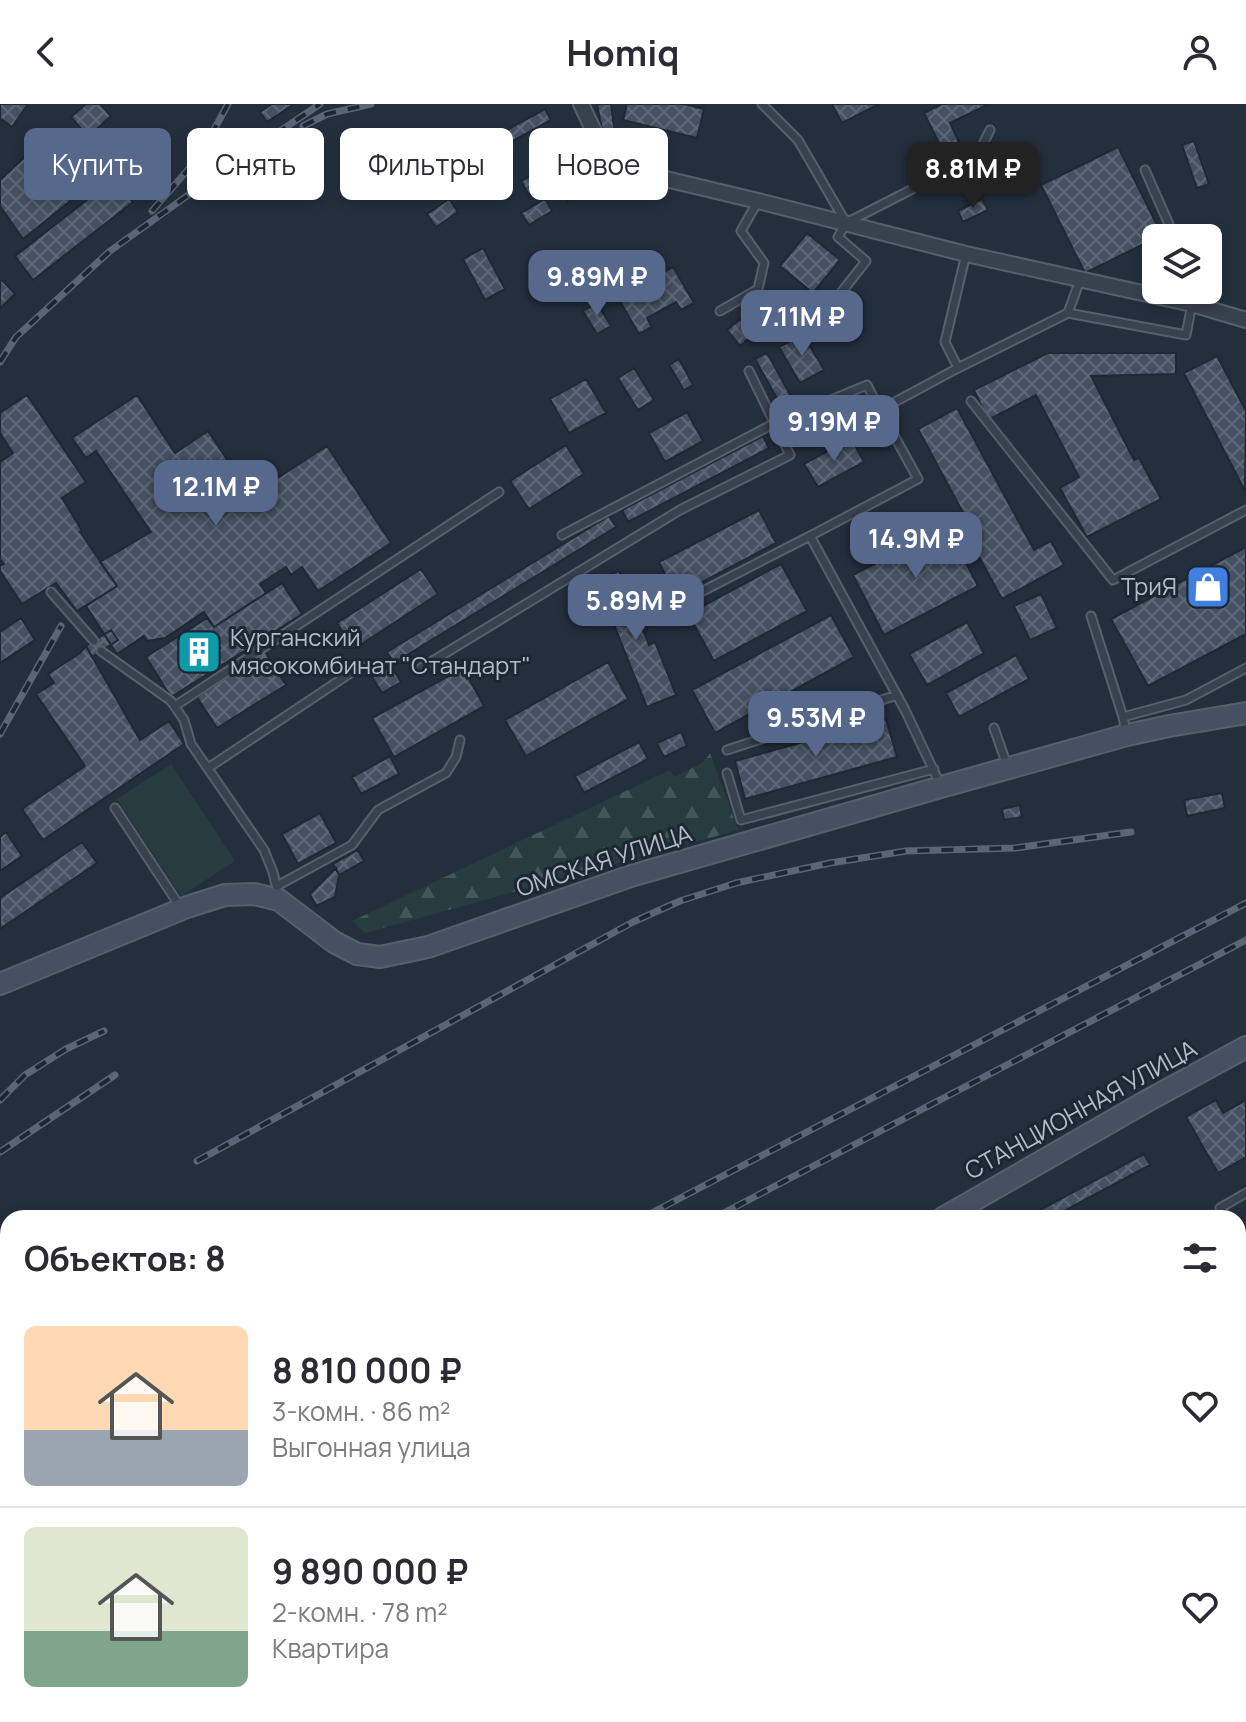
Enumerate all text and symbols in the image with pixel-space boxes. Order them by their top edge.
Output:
text: Homiq [567,28,679,77]
icon: back [24,30,68,74]
icon: person [1178,30,1222,74]
chip: Купить [24,128,171,200]
chip: Снять [187,128,324,200]
chip: Фильтры [340,128,513,200]
chip: Новое [529,128,668,200]
pin: 8.81M ₽ [899,142,1047,210]
text: 8.81M ₽ [925,150,1021,186]
map controls [1142,224,1222,304]
button: layers [1142,224,1222,304]
pin: 9.89M ₽ [523,250,671,318]
text: 9.89M ₽ [546,258,648,294]
pin: 7.11M ₽ [728,290,876,358]
text: 7.11M ₽ [759,298,845,334]
pin: 9.19M ₽ [760,395,908,463]
text: 9.19M ₽ [787,403,881,439]
pin: 12.1M ₽ [142,460,290,528]
text: 12.1M ₽ [172,468,260,504]
pin: 14.9M ₽ [842,512,990,580]
text: 14.9M ₽ [868,520,964,556]
shop icon: ТриЯ [1184,563,1232,611]
place label: ТриЯ [1121,569,1177,602]
pin: 5.89M ₽ [562,574,710,642]
text: 5.89M ₽ [586,582,686,618]
place label: Курганский мясокомбинат "Стандарт" [230,620,531,681]
building icon: Курганский мясокомбинат "Стандарт" [175,628,223,676]
pin: 9.53M ₽ [742,691,890,759]
text: 9.53M ₽ [766,699,866,735]
street label: ОМСКАЯ УЛИЦА [511,816,696,904]
street label: СТАНЦИОННАЯ УЛИЦА [958,1031,1202,1186]
text: Объектов: 8 [24,1235,226,1281]
icon: filters [1178,1236,1222,1280]
text: 8 810 000 ₽ [272,1347,462,1393]
icon: home [88,1358,184,1454]
icon: heart [1178,1384,1222,1428]
text: 3-комн. · 86 m² [272,1393,450,1429]
text: Выгонная улица [272,1429,471,1465]
text: 9 890 000 ₽ [272,1548,468,1594]
icon: home [88,1559,184,1655]
icon: heart [1178,1585,1222,1629]
text: 2-комн. · 78 m² [272,1594,448,1630]
text: Квартира [272,1630,389,1666]

